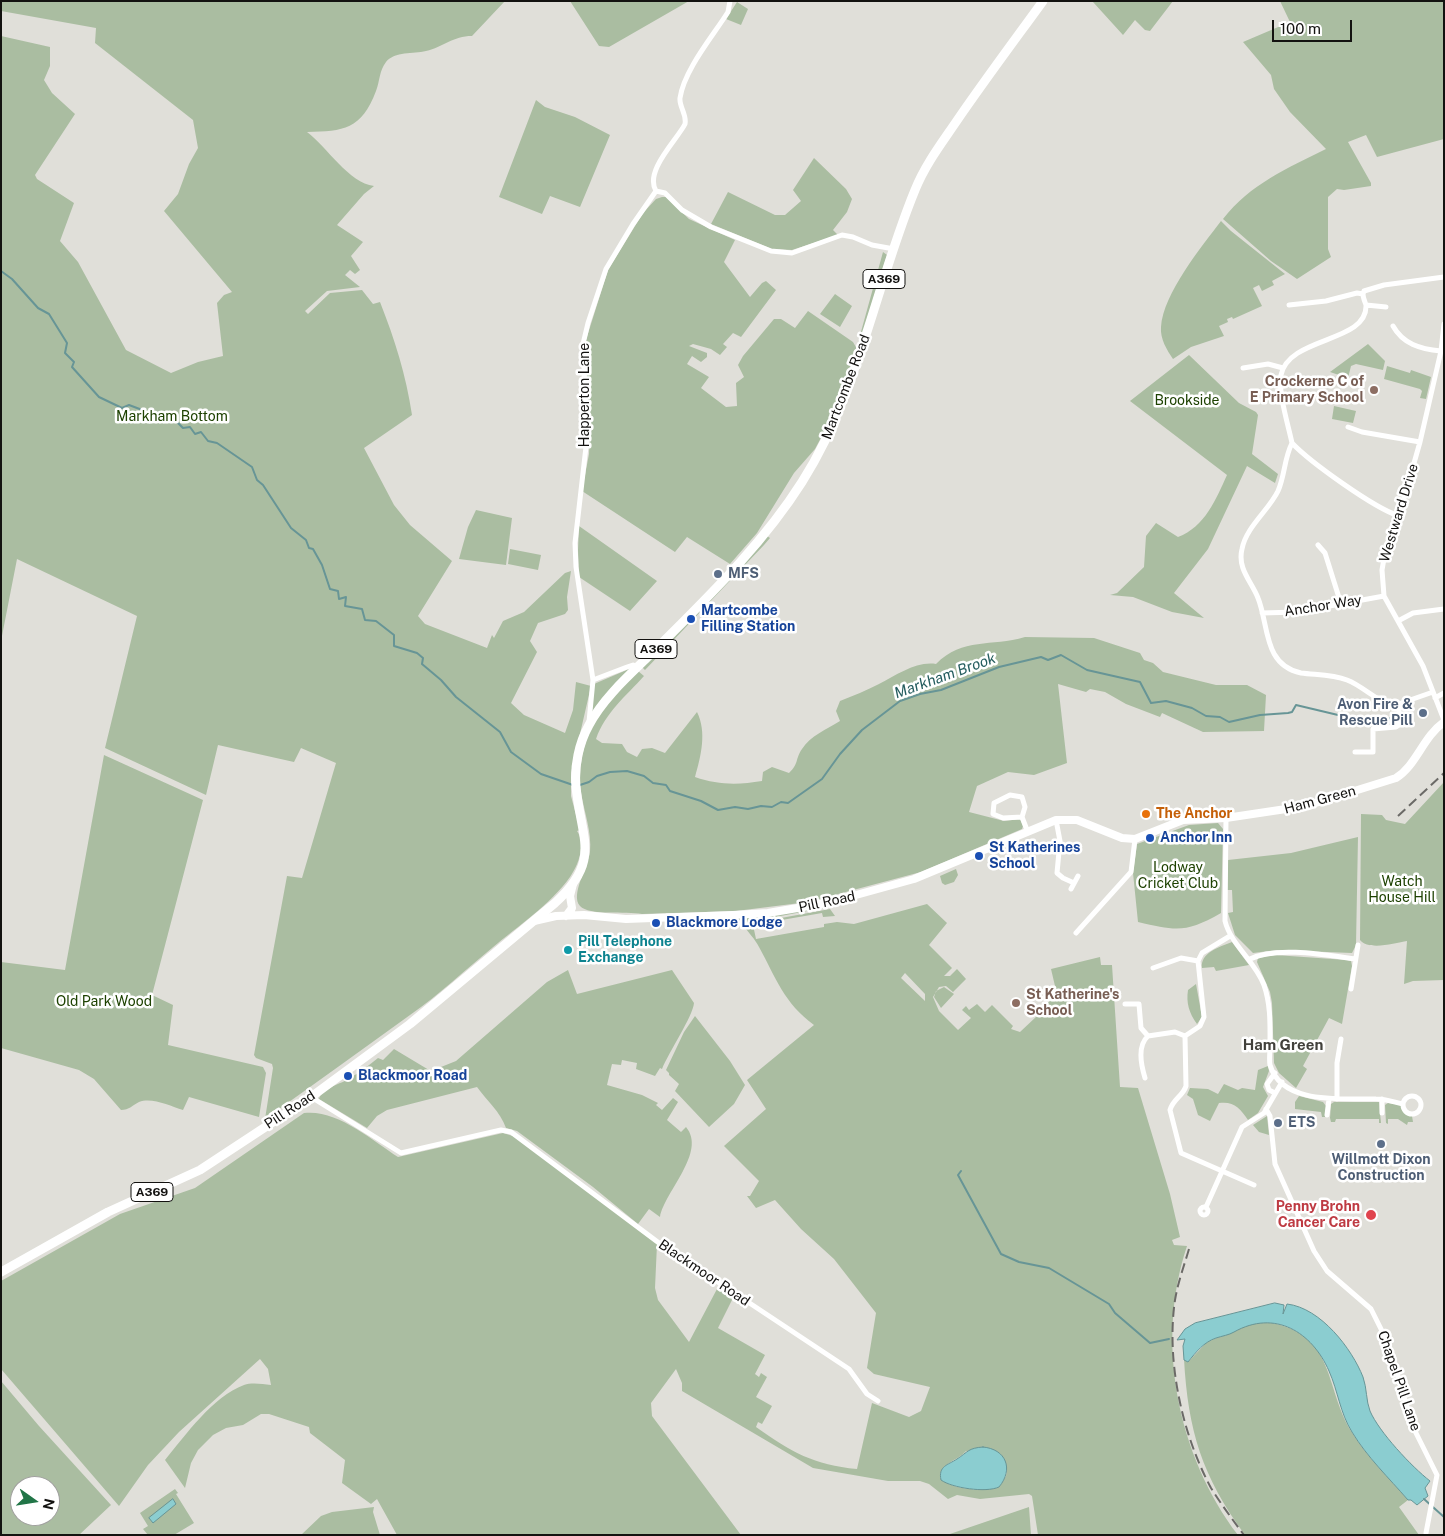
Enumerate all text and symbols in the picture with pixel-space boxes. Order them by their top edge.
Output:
scale bar [1275,10,1355,42]
text: 100 m [1280,20,1321,37]
road number: A369 [863,270,905,288]
street label: Martcombe Road [818,332,874,442]
street label: Happerton Lane [577,343,593,447]
place label: Crockerne C of E Primary School [1250,374,1364,407]
marker: Crockerne C of E Primary School [1368,384,1380,396]
park label: Brookside [1154,393,1220,409]
park label: Markham Bottom [116,409,228,425]
street label: Westward Drive [1376,462,1422,564]
place label: MFS [728,566,759,582]
marker: MFS [712,568,724,580]
street label: Anchor Way [1283,592,1363,620]
place label: Martcombe Filling Station [701,603,795,636]
marker: Martcombe Filling Station [685,613,697,625]
road number: A369 [635,640,677,659]
water label: Markham Brook [892,649,998,703]
place label: Avon Fire & Rescue Pill [1337,697,1413,730]
marker: Avon Fire & Rescue Pill [1417,707,1429,719]
street label: Ham Green [1282,782,1358,818]
place label: The Anchor [1156,806,1232,822]
marker: The Anchor [1140,808,1152,820]
place label: Anchor Inn [1160,830,1232,846]
marker: Anchor Inn [1144,832,1156,844]
place label: St Katherines School [989,840,1080,872]
marker: St Katherines School [973,850,985,862]
park label: Lodway Cricket Club [1138,860,1218,892]
park label: Watch House Hill [1368,874,1436,906]
street label: Pill Road [797,888,857,916]
place label: Blackmore Lodge [666,915,783,931]
marker: Blackmore Lodge [650,917,662,929]
place label: Pill Telephone Exchange [578,934,672,966]
marker: Pill Telephone Exchange [562,944,574,956]
place label: St Katherine's School [1026,987,1119,1020]
park label: Old Park Wood [56,994,152,1010]
marker: St Katherine's School [1010,997,1022,1009]
district label: Ham Green [1243,1036,1323,1054]
place label: Blackmoor Road [358,1068,467,1084]
marker: Blackmoor Road [342,1070,354,1082]
street label: Pill Road [261,1087,319,1133]
place label: ETS [1288,1115,1316,1131]
marker: ETS [1272,1117,1284,1129]
marker: Willmott Dixon Construction [1375,1138,1387,1150]
place label: Willmott Dixon Construction [1331,1152,1431,1184]
road number: A369 [131,1182,173,1202]
place label: Penny Brohn Cancer Care [1276,1199,1360,1232]
marker: Penny Brohn Cancer Care [1364,1208,1378,1222]
street label: Blackmoor Road [655,1236,753,1310]
street label: Chapel Pill Lane [1374,1329,1424,1433]
north arrow [10,1476,60,1526]
text: N [40,1497,58,1511]

